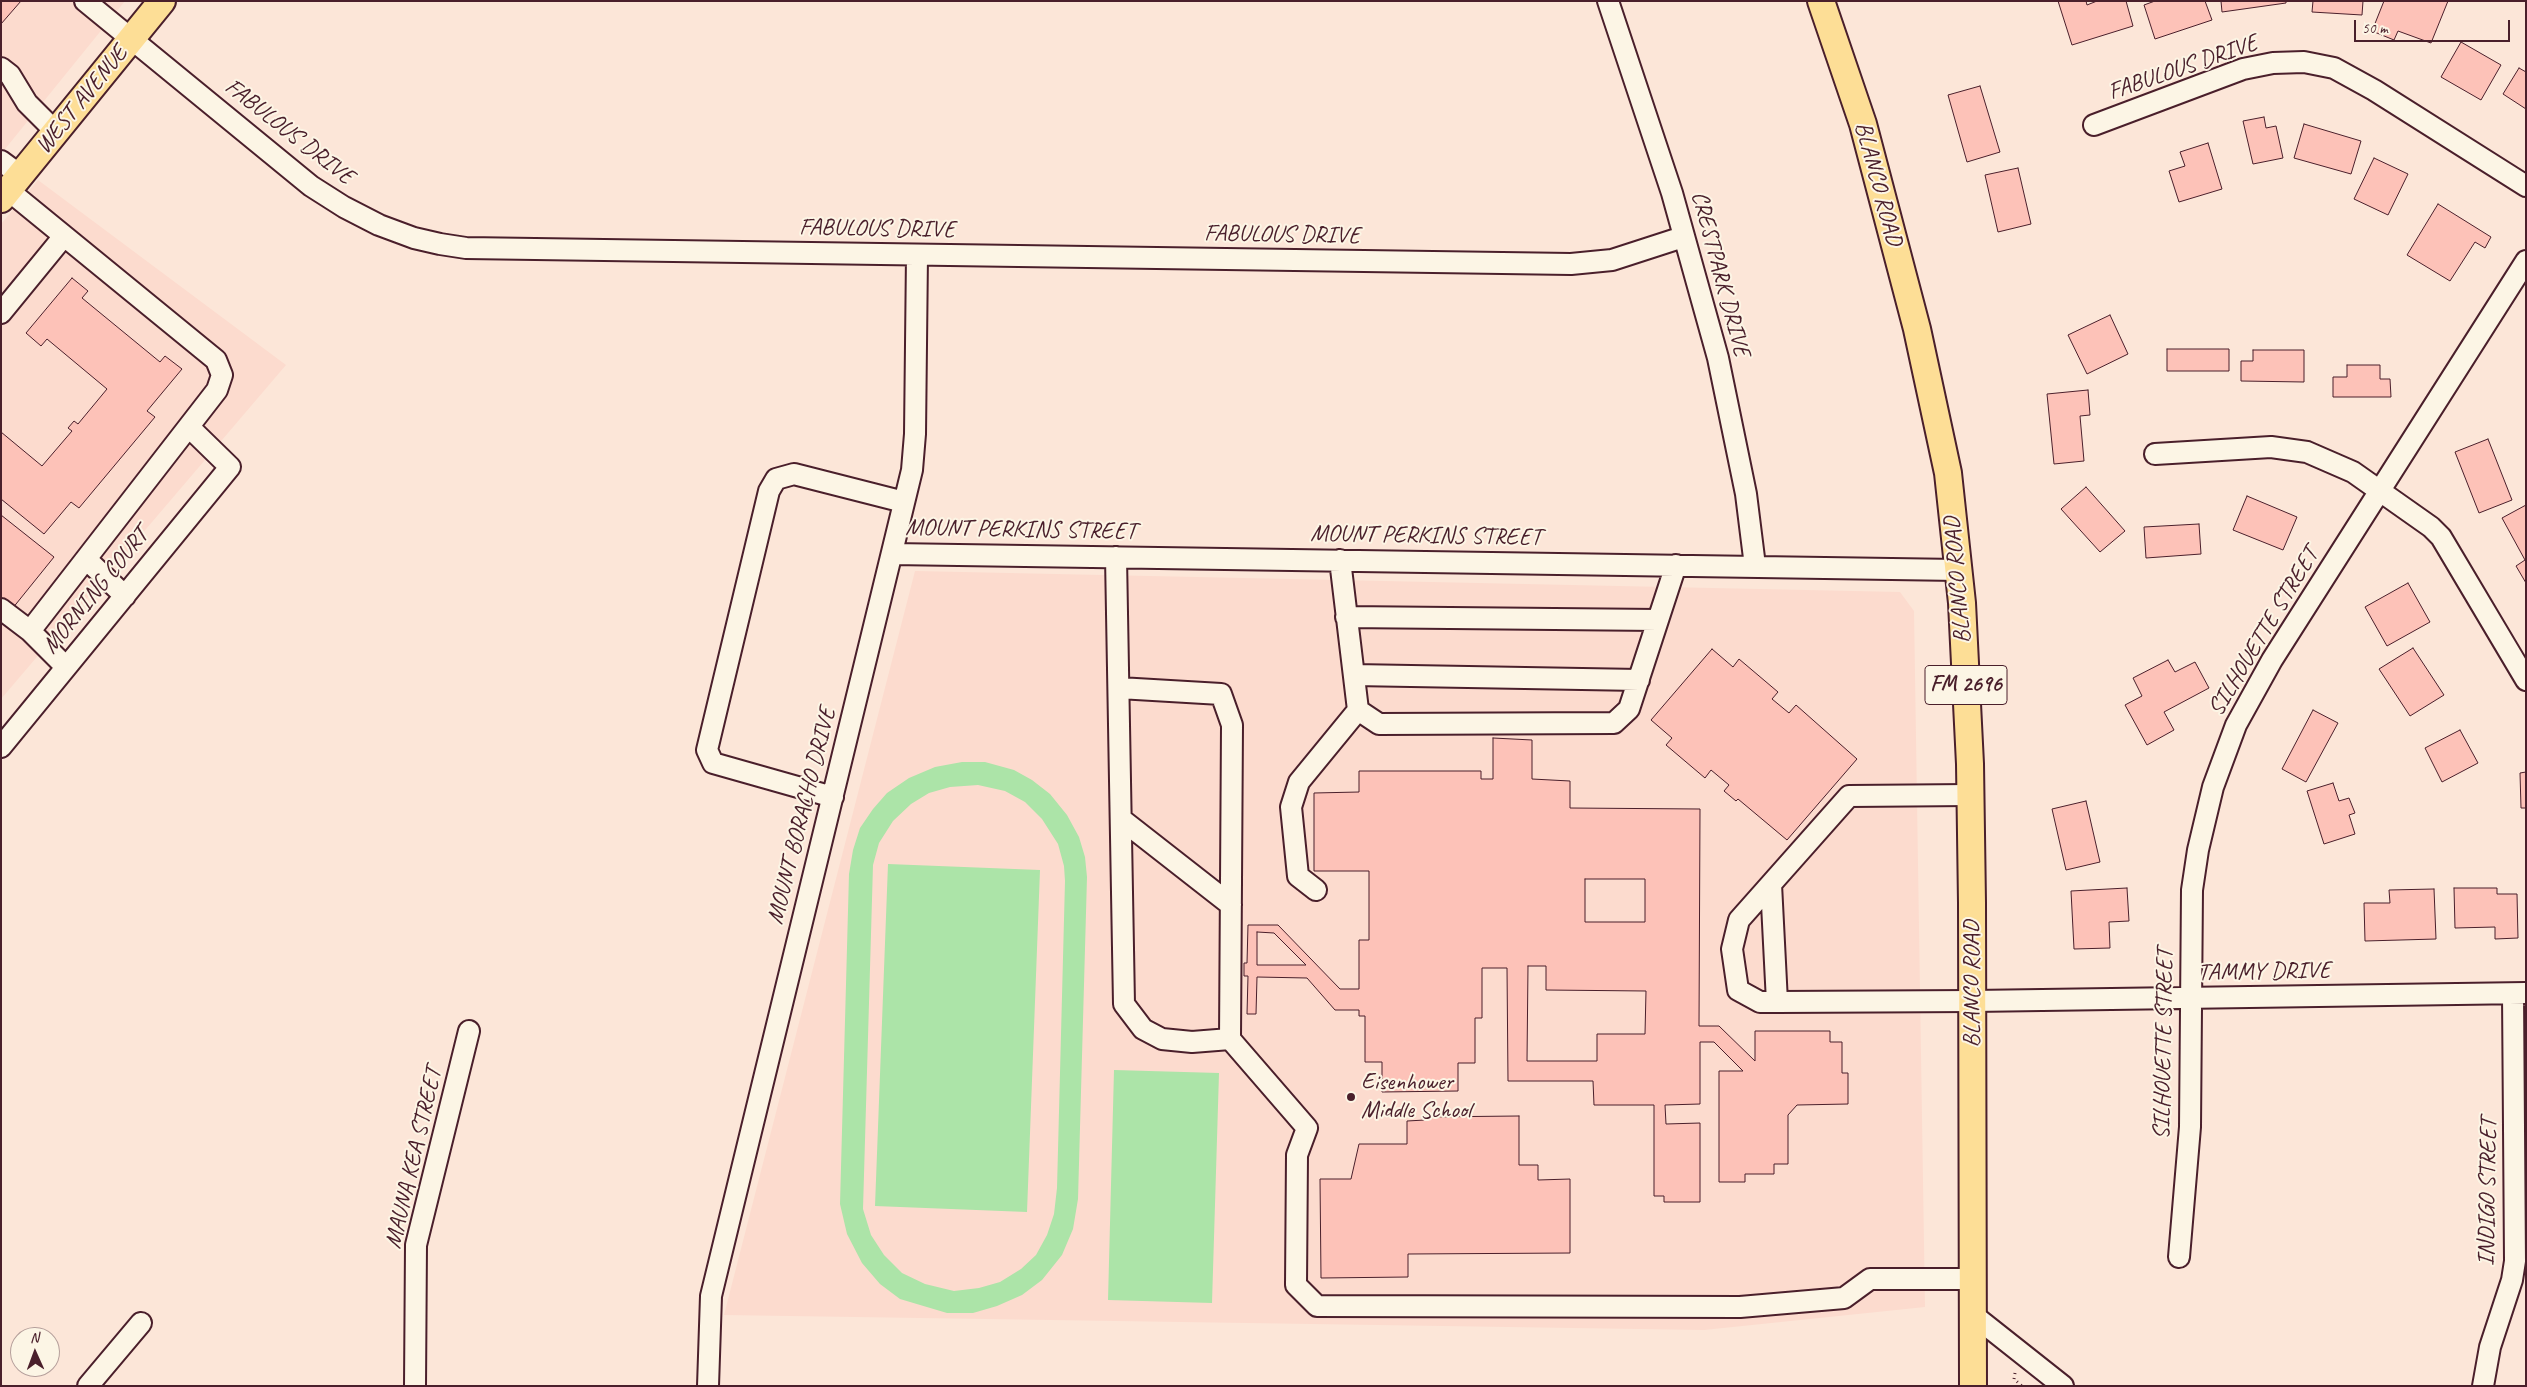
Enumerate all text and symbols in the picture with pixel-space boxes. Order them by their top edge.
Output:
scale bar [2357,10,2513,42]
text: 50 m [2362,19,2388,38]
street label: FABULOUS DRIVE [2105,29,2261,107]
street label: WEST AVENUE [30,40,134,160]
street label: FABULOUS DRIVE [219,73,359,191]
street label: BLANCO ROAD [1848,119,1908,249]
street label: CRESTPARK DRIVE [1684,188,1756,360]
street label: FABULOUS DRIVE [799,213,955,245]
street label: FABULOUS DRIVE [1204,219,1360,251]
street label: MOUNT PERKINS STREET [905,514,1137,546]
street label: BLANCO ROAD [1938,515,1978,645]
street label: MOUNT PERKINS STREET [1310,520,1542,552]
street label: MORNING COURT [36,522,156,660]
street label: SILHOUETTE STREET [2202,543,2326,721]
road number: FM 2696 [1925,666,2007,704]
street label: MOUNT BORACHO DRIVE [761,705,843,927]
street label: BLANCO ROAD [1959,920,1987,1048]
street label: SILHOUETTE STREET [2148,948,2180,1140]
street label: TAMMY DRIVE [2197,956,2331,988]
street label: MAUNA KEA STREET [379,1065,449,1251]
place label: Eisenhower Middle School [1361,1069,1471,1125]
marker: Eisenhower Middle School [1345,1091,1357,1103]
street label: INDIGO STREET [2472,1118,2504,1266]
north arrow [10,1327,60,1377]
text: N [30,1329,39,1346]

